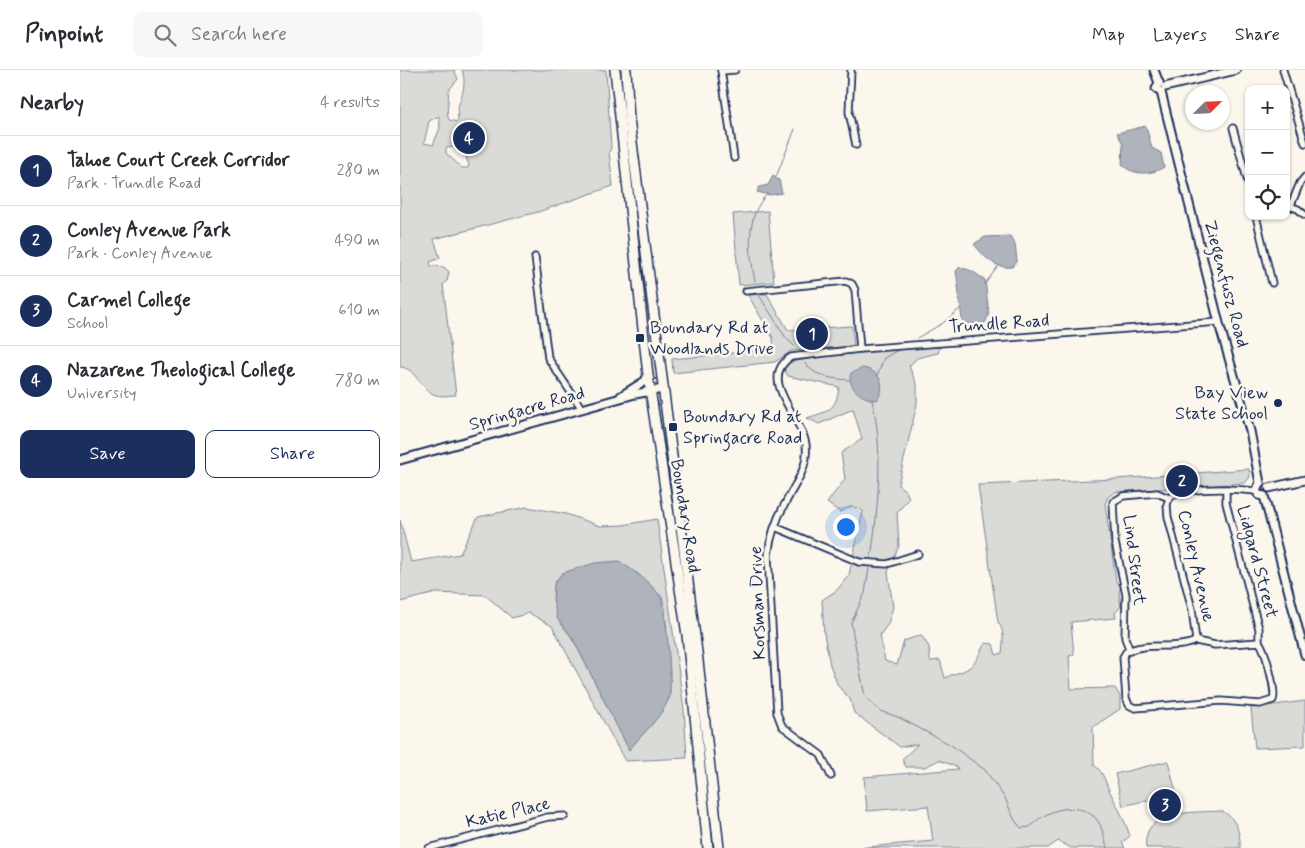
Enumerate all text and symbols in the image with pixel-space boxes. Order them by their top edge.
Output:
search box [133,12,483,57]
text: Pinpoint [25,19,103,50]
icon: search [151,21,179,49]
text: Search here [191,22,287,47]
text: Map [1092,23,1125,47]
text: Layers [1153,23,1207,47]
text: Share [1235,23,1280,47]
north arrow [1185,85,1230,130]
map controls [1245,85,1290,220]
button: + [1245,85,1290,130]
text: Nearby [20,89,84,117]
text: 4 results [320,92,380,113]
pin: 4 [453,119,485,157]
button: − [1245,130,1290,175]
text: Tahoe Court Creek Corridor [67,148,289,173]
text: 1 [32,160,40,181]
text: 280 m [337,160,380,181]
text: Park · Trundle Road [67,173,201,194]
button: locate [1245,175,1290,220]
text: Conley Avenue Park [67,218,231,243]
street label: Ziegenfusz Road [1196,218,1255,351]
text: 2 [32,230,40,251]
text: 490 m [334,230,380,251]
text: Park · Conley Avenue [67,243,213,264]
text: Carmel College [67,288,191,313]
text: 3 [32,300,40,321]
text: 610 m [338,300,380,321]
street label: Trundle Road [948,309,1050,339]
text: School [67,313,108,334]
pin: 1 [796,315,828,353]
place label: Boundary Rd at Woodlands Drive [650,316,774,361]
marker: Boundary Rd at Woodlands Drive [634,332,646,344]
text: Nazarene Theological College [67,358,295,383]
text: 4 [31,370,41,391]
text: 780 m [335,370,380,391]
street label: Springacre Road [466,381,588,439]
place label: Bay View State School [1175,381,1268,426]
text: University [67,383,137,404]
marker: Bay View State School [1272,397,1284,409]
place label: Boundary Rd at Springacre Road [683,405,803,452]
marker: Boundary Rd at Springacre Road [667,421,679,433]
button: Save [20,430,195,478]
button: Share [205,430,380,478]
street label: Boundary Road [664,457,706,575]
pin: 2 [1166,462,1198,500]
street label: Lidgard Street [1229,503,1284,621]
street label: Conley Avenue [1171,508,1221,624]
street label: Lind Street [1117,513,1152,607]
your location [833,514,859,540]
street label: Korsman Drive [744,546,772,660]
pin: 3 [1149,786,1181,824]
street label: Katie Place [463,792,553,834]

